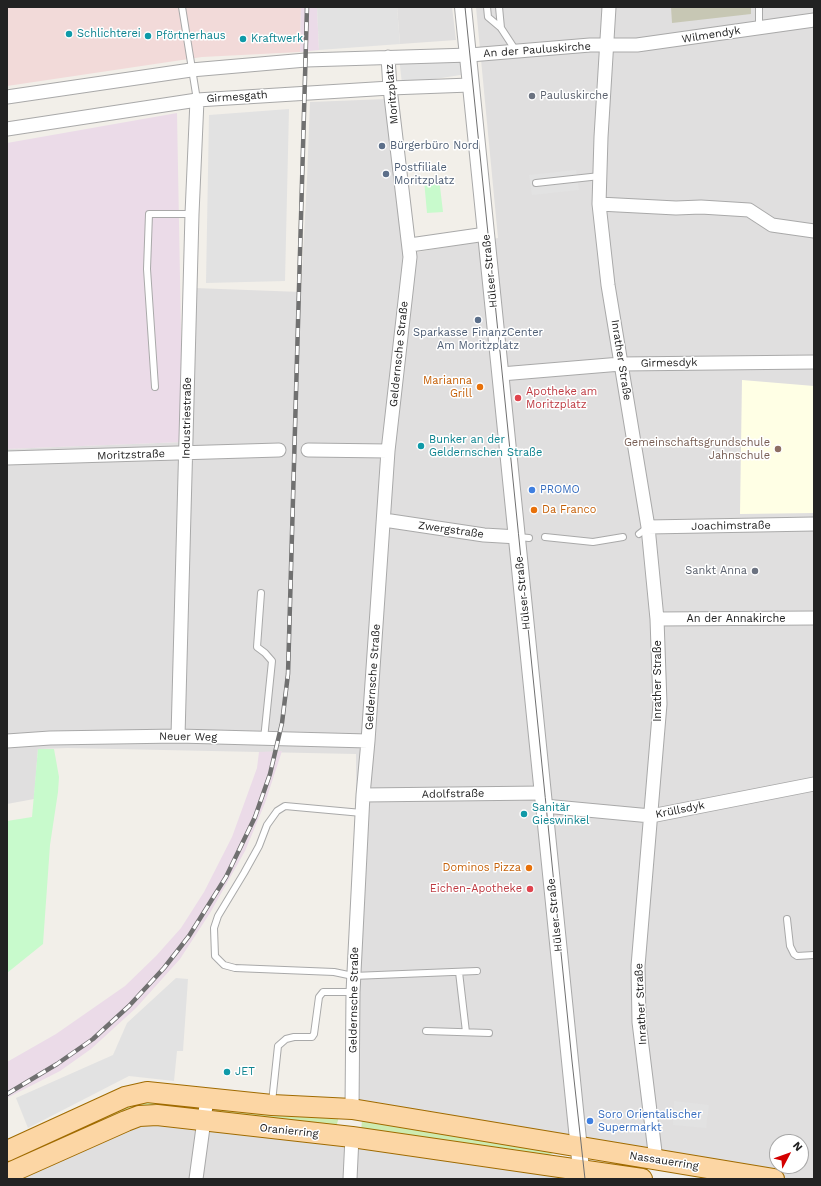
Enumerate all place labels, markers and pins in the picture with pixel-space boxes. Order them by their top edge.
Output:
place label: Schlichterei [77,27,141,41]
marker: Schlichterei [64,29,74,39]
place label: Pförtnerhaus [156,29,226,43]
marker: Pförtnerhaus [143,31,153,41]
place label: Kraftwerk [251,32,303,46]
marker: Kraftwerk [238,34,248,44]
place label: Pauluskirche [540,89,608,103]
marker: Pauluskirche [527,91,537,101]
place label: Bürgerbüro Nord [390,139,479,153]
marker: Bürgerbüro Nord [377,141,387,151]
place label: Postfiliale Moritzplatz [394,161,455,187]
marker: Postfiliale Moritzplatz [381,169,391,179]
marker: Sparkasse FinanzCenter Am Moritzplatz [473,315,483,325]
place label: Sparkasse FinanzCenter Am Moritzplatz [413,326,543,352]
place label: Marianna Grill [423,374,472,400]
marker: Marianna Grill [475,382,485,392]
place label: Apotheke am Moritzplatz [526,385,597,411]
marker: Apotheke am Moritzplatz [513,393,523,403]
place label: Bunker an der Geldernschen Straße [429,433,542,459]
place label: Gemeinschaftsgrundschule Jahnschule [624,436,770,462]
marker: Bunker an der Geldernschen Straße [416,441,426,451]
marker: Gemeinschaftsgrundschule Jahnschule [773,444,783,454]
place label: PROMO [540,483,580,497]
marker: PROMO [527,485,537,495]
place label: Da Franco [542,503,596,517]
marker: Da Franco [529,505,539,515]
place label: Sankt Anna [685,564,747,578]
marker: Sankt Anna [750,566,760,576]
place label: Sanitär Gieswinkel [532,801,589,827]
marker: Sanitär Gieswinkel [519,809,529,819]
place label: Dominos Pizza [442,861,521,875]
marker: Dominos Pizza [524,863,534,873]
place label: Eichen-Apotheke [430,882,522,896]
marker: Eichen-Apotheke [525,884,535,894]
place label: JET [235,1065,255,1079]
marker: JET [222,1067,232,1077]
place label: Soro Orientalischer Supermarkt [598,1108,702,1134]
marker: Soro Orientalischer Supermarkt [585,1116,595,1126]

